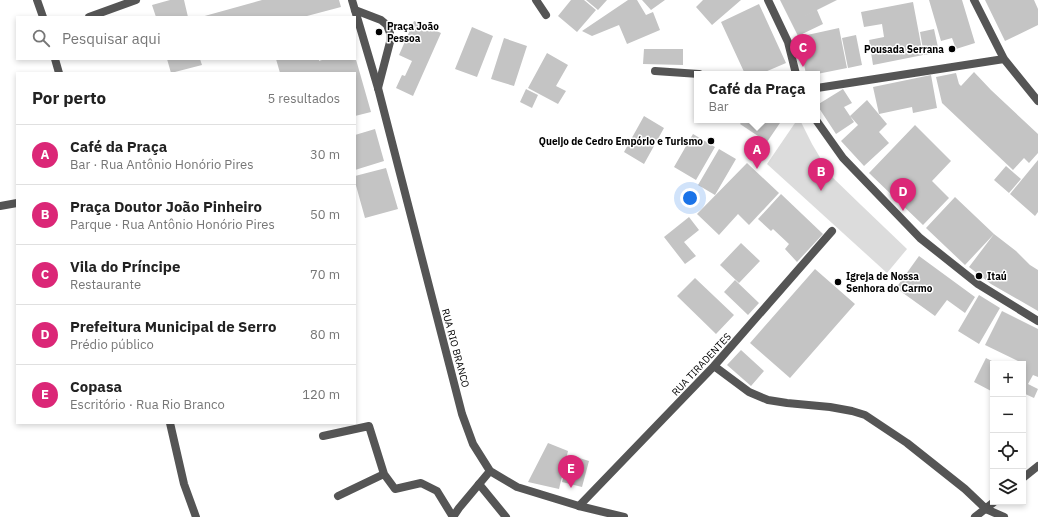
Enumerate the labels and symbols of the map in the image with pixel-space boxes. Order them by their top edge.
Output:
place label: Praça João Pessoa [387,20,439,45]
marker: Praça João Pessoa [374,27,384,37]
pin: C [790,34,816,67]
place label: Pousada Serrana [864,43,944,56]
marker: Pousada Serrana [947,44,957,54]
place label: Queijo de Cedro Empório e Turismo [539,135,703,148]
marker: Queijo de Cedro Empório e Turismo [706,136,716,146]
pin: A [744,136,770,169]
pin: B [808,158,834,191]
pin: D [890,178,916,211]
your location [680,188,700,208]
place label: Igreja de Nossa Senhora do Carmo [846,270,933,295]
place label: Itaú [987,270,1007,283]
marker: Itaú [974,271,984,281]
marker: Igreja de Nossa Senhora do Carmo [833,277,843,287]
street label: RUA RIO BRANCO [439,307,472,389]
street label: RUA TIRADENTES [669,330,734,398]
pin: E [558,455,584,488]

